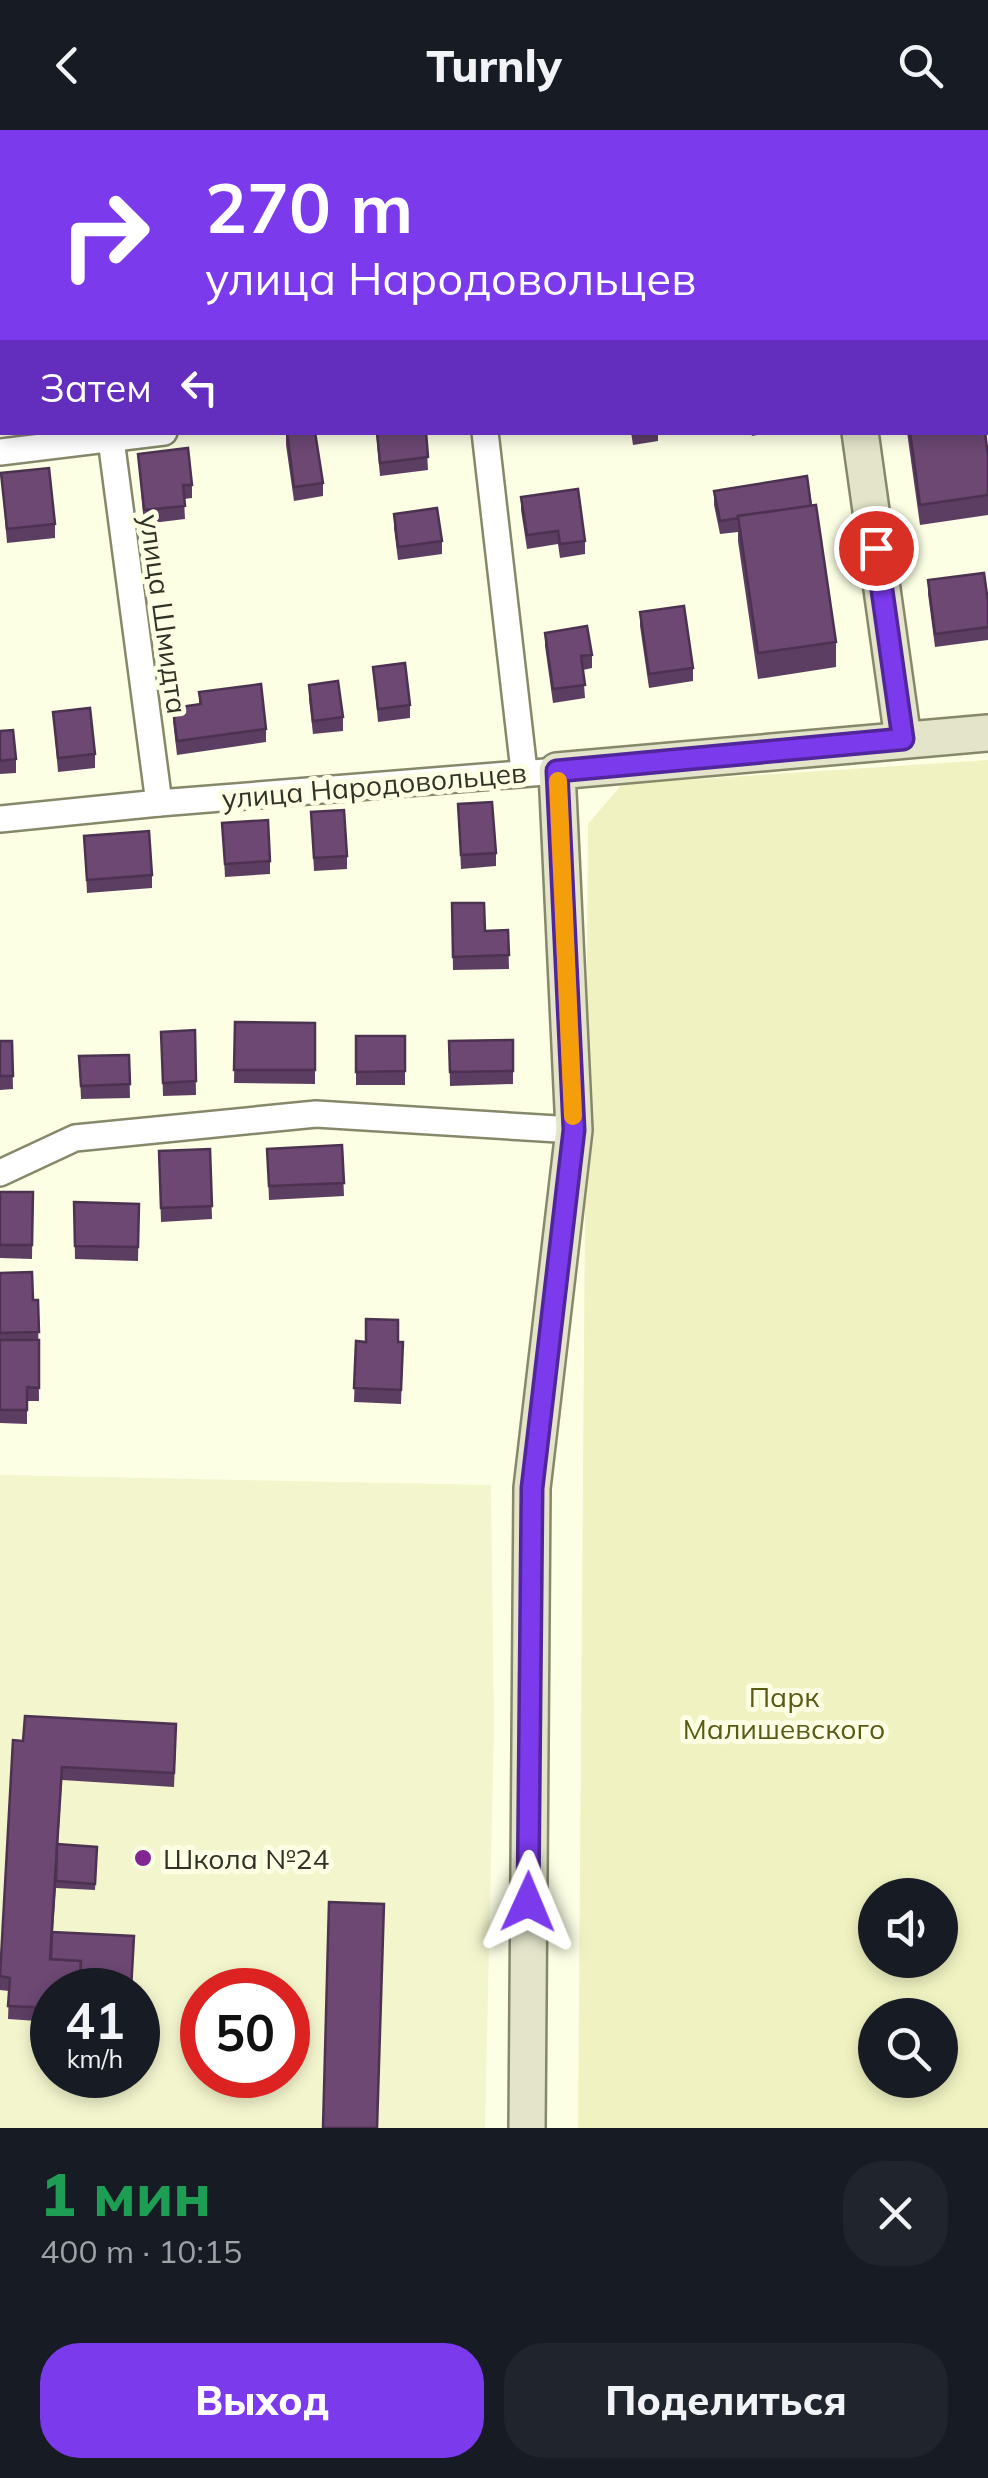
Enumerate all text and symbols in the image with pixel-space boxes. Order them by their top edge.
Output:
text: Turnly [426,37,562,93]
icon: back [40,38,95,93]
icon: search [893,38,948,93]
text: 270 m [205,163,413,251]
icon: right [40,170,170,300]
text: улица Народовольцев [205,250,696,306]
icon: left [172,360,227,415]
text: Затем [40,364,152,412]
pin [834,506,919,591]
street label: улица Шмидта [133,512,195,716]
icon: arrive [849,521,904,576]
street label: улица Народовольцев [220,754,528,816]
park label: Парк Малишевского [683,1679,885,1746]
place label: Школа №24 [163,1841,329,1876]
marker: Школа №24 [132,1847,154,1869]
position arrow [476,1850,580,1954]
map controls [858,1878,958,2098]
button: sound [858,1878,958,1978]
speed limit sign: 50 [180,1968,310,2098]
text: 41 [65,1989,125,2052]
button: search [858,1998,958,2098]
text: km/h [67,2043,123,2074]
text: 1 мин [40,2156,211,2231]
button: close [843,2161,948,2266]
text: 400 m · 10:15 [40,2231,242,2271]
button: Выход [40,2343,484,2458]
button: Поделиться [504,2343,948,2458]

